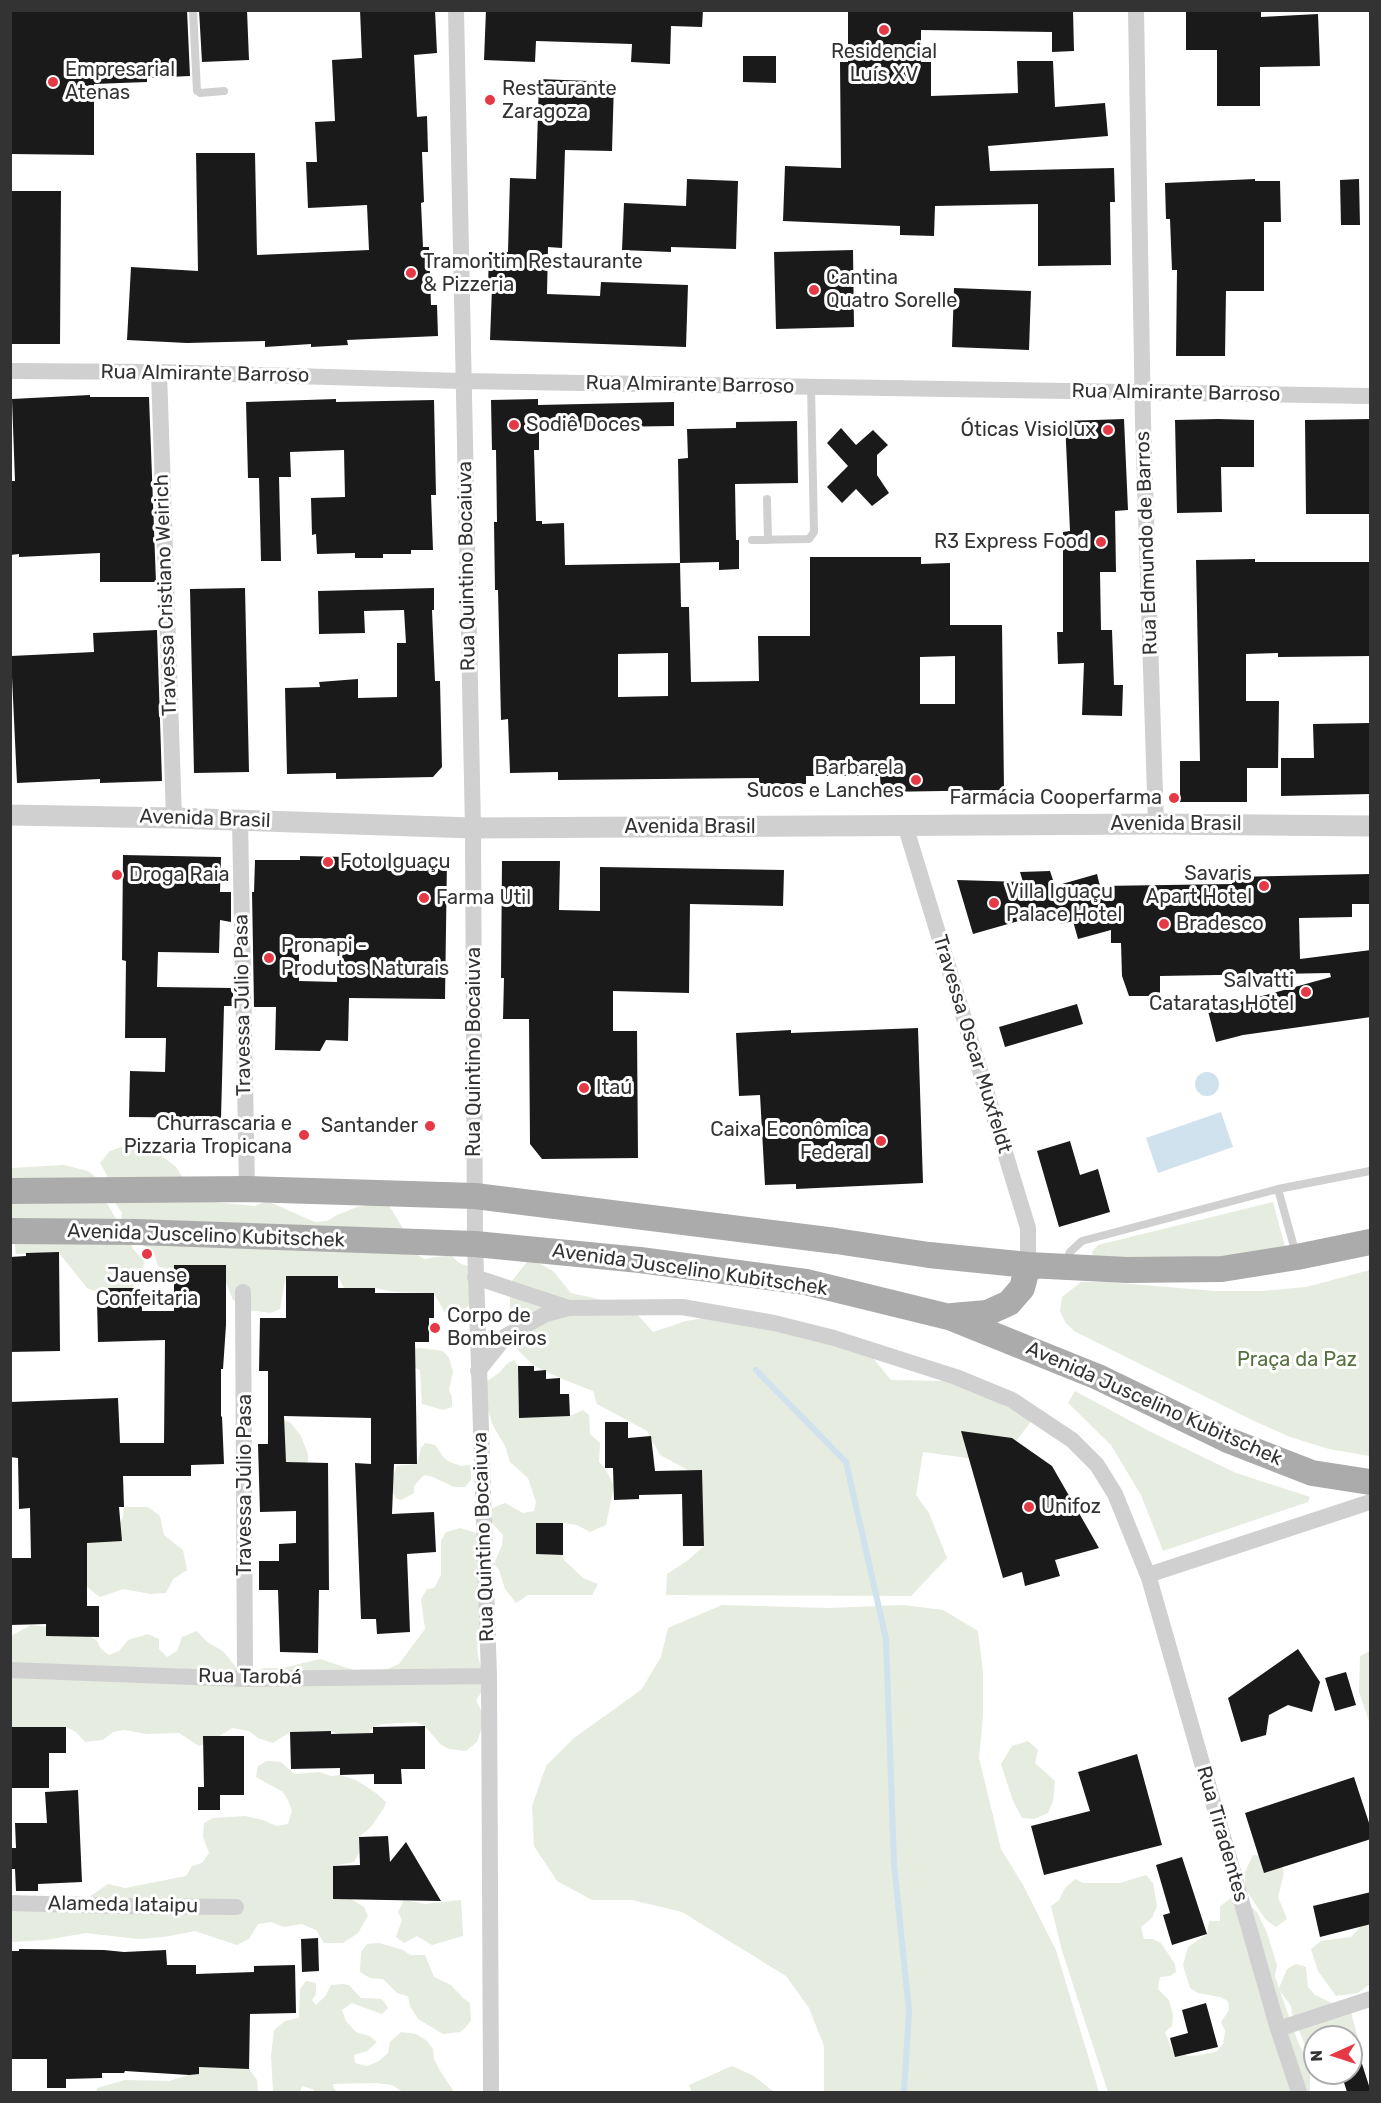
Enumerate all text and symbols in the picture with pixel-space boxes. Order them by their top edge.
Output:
marker: Residencial Luís XV [877,23,891,37]
place label: Residencial Luís XV [831,40,937,87]
place label: Empresarial Atenas [65,58,175,105]
marker: Empresarial Atenas [46,75,60,89]
place label: Restaurante Zaragoza [502,77,617,124]
marker: Restaurante Zaragoza [483,93,497,107]
place label: Tramontim Restaurante & Pizzeria [423,250,643,297]
marker: Tramontim Restaurante & Pizzeria [404,266,418,280]
place label: Cantina Quatro Sorelle [826,266,958,313]
marker: Cantina Quatro Sorelle [807,283,821,297]
street label: Rua Almirante Barroso [100,360,310,388]
street label: Rua Almirante Barroso [585,371,795,399]
street label: Rua Almirante Barroso [1071,379,1281,407]
place label: Sodiê Doces [526,413,640,437]
marker: Sodiê Doces [507,418,521,432]
place label: Óticas Visiolux [961,418,1096,442]
marker: Óticas Visiolux [1101,423,1115,437]
street label: Rua Edmundo de Barros [1131,431,1163,655]
street label: Rua Quintino Bocaiuva [453,461,481,671]
street label: Travessa Cristiano Weirich [150,474,182,716]
place label: R3 Express Food [934,530,1089,554]
marker: R3 Express Food [1094,535,1108,549]
place label: Barbarela Sucos e Lanches [747,756,904,803]
marker: Barbarela Sucos e Lanches [909,773,923,787]
place label: Farmácia Cooperfarma [950,786,1162,810]
marker: Farmácia Cooperfarma [1167,791,1181,805]
street label: Avenida Brasil [139,805,271,833]
street label: Avenida Brasil [1110,812,1242,836]
street label: Avenida Brasil [624,815,756,839]
place label: Foto Iguaçu [340,850,451,874]
marker: Foto Iguaçu [321,855,335,869]
place label: Savaris Apart Hotel [1146,862,1252,909]
place label: Droga Raia [129,863,230,887]
marker: Droga Raia [110,868,124,882]
marker: Savaris Apart Hotel [1257,879,1271,893]
place label: Villa Iguaçu Palace Hotel [1006,880,1122,927]
place label: Farma Util [436,886,531,910]
marker: Farma Util [417,891,431,905]
marker: Villa Iguaçu Palace Hotel [987,896,1001,910]
place label: Bradesco [1176,912,1264,936]
street label: Travessa Júlio Pasa [229,914,257,1096]
marker: Bradesco [1157,917,1171,931]
street label: Travessa Oscar Muxfeldt [927,932,1017,1156]
place label: Pronapi - Produtos Naturais [281,934,449,981]
street label: Rua Quintino Bocaiuva [462,947,486,1157]
marker: Pronapi - Produtos Naturais [262,951,276,965]
place label: Salvatti Cataratas Hotel [1149,969,1294,1016]
marker: Salvatti Cataratas Hotel [1299,985,1313,999]
place label: Itaú [596,1076,632,1100]
marker: Itaú [577,1081,591,1095]
place label: Churrascaria e Pizzaria Tropicana [124,1112,292,1159]
place label: Santander [321,1114,418,1138]
place label: Caixa Econômica Federal [710,1118,869,1165]
marker: Santander [423,1119,437,1133]
marker: Churrascaria e Pizzaria Tropicana [297,1128,311,1142]
marker: Caixa Econômica Federal [874,1134,888,1148]
street label: Avenida Juscelino Kubitschek [67,1219,345,1253]
street label: Avenida Juscelino Kubitschek [551,1239,829,1301]
marker: Jauense Confeitaria [140,1247,154,1261]
place label: Jauense Confeitaria [96,1264,198,1311]
place label: Corpo de Bombeiros [447,1304,547,1351]
marker: Corpo de Bombeiros [428,1321,442,1335]
street label: Avenida Juscelino Kubitschek [1022,1337,1286,1471]
park label: Praça da Paz [1237,1348,1357,1372]
street label: Travessa Júlio Pasa [233,1394,257,1576]
street label: Rua Quintino Bocaiuva [468,1432,500,1642]
place label: Unifoz [1041,1495,1101,1519]
marker: Unifoz [1022,1500,1036,1514]
street label: Rua Tarobá [198,1664,302,1690]
street label: Rua Tiradentes [1191,1763,1253,1905]
street label: Alameda Iataipu [48,1892,198,1918]
north arrow [1303,2025,1363,2085]
text: N [1307,2050,1326,2062]

